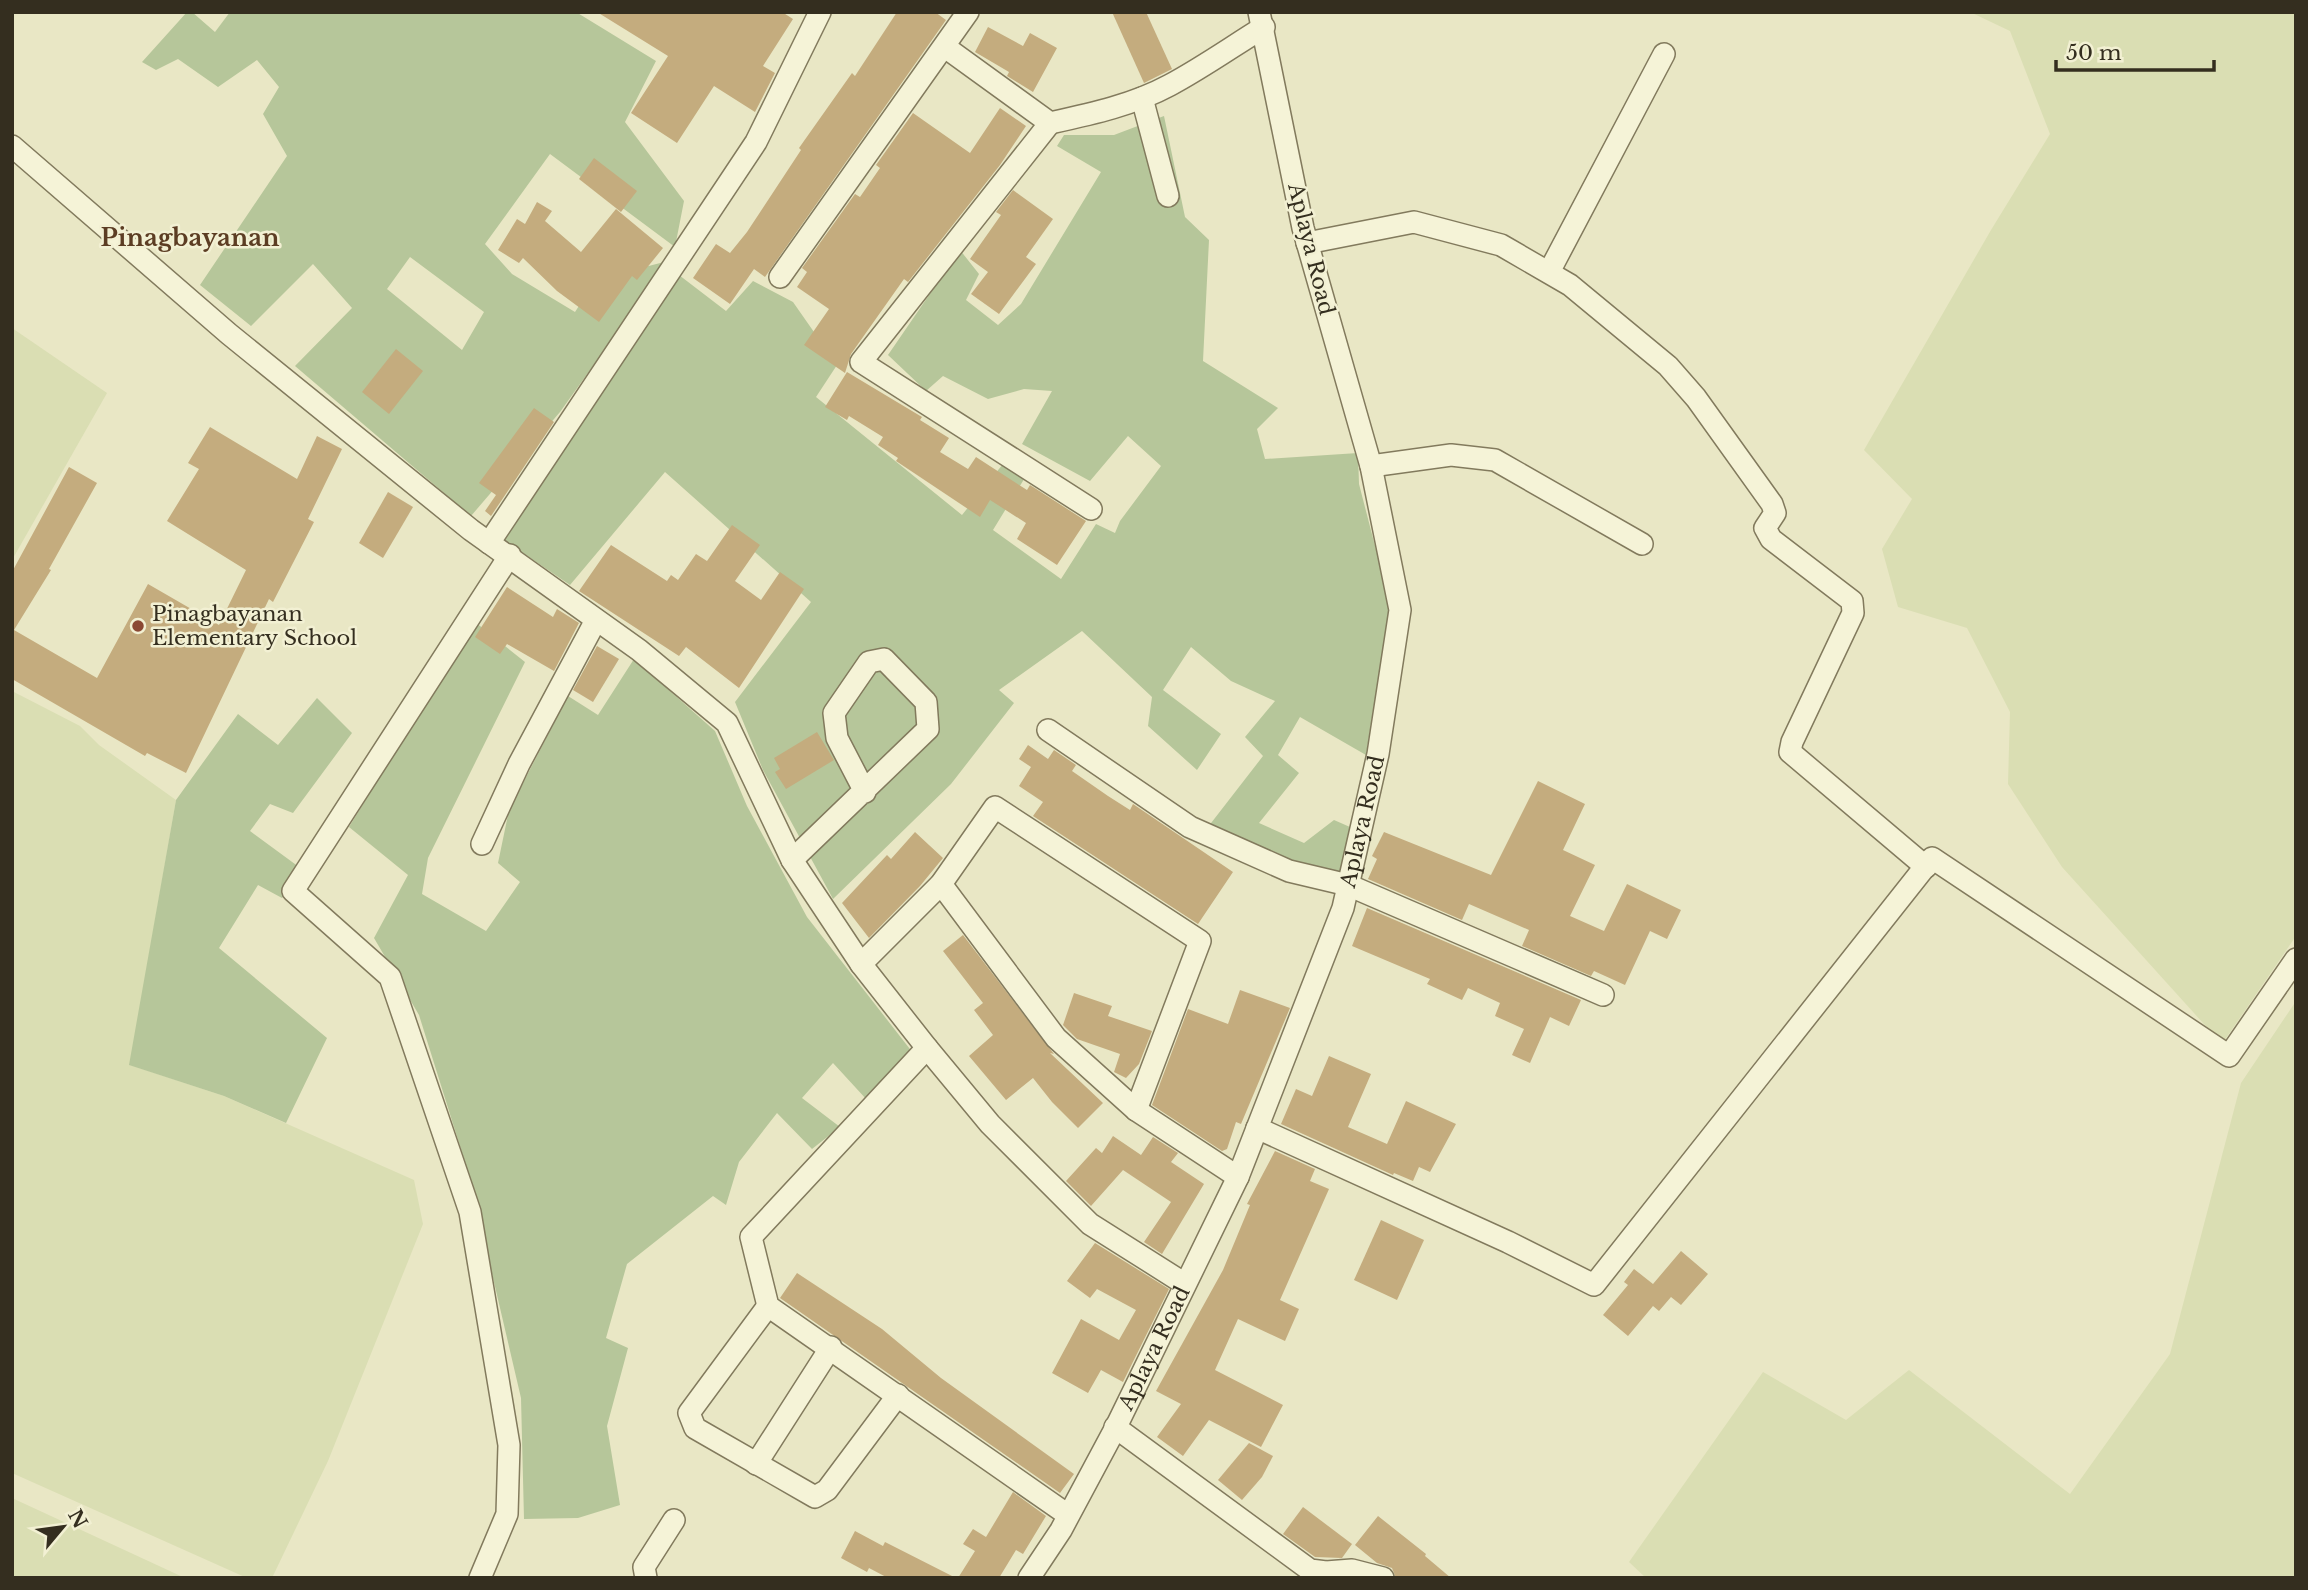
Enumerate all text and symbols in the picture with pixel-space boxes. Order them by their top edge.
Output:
scale bar [2056,28,2214,72]
text: 50 m [2066,40,2122,66]
street label: Aplaya Road [1282,179,1340,318]
district label: Pinagbayanan [101,223,280,252]
place label: Pinagbayanan Elementary School [152,601,357,651]
marker: Pinagbayanan Elementary School [130,618,146,634]
street label: Aplaya Road [1335,753,1390,891]
street label: Aplaya Road [1113,1282,1196,1416]
north arrow [28,1492,98,1562]
text: N [63,1506,92,1533]

